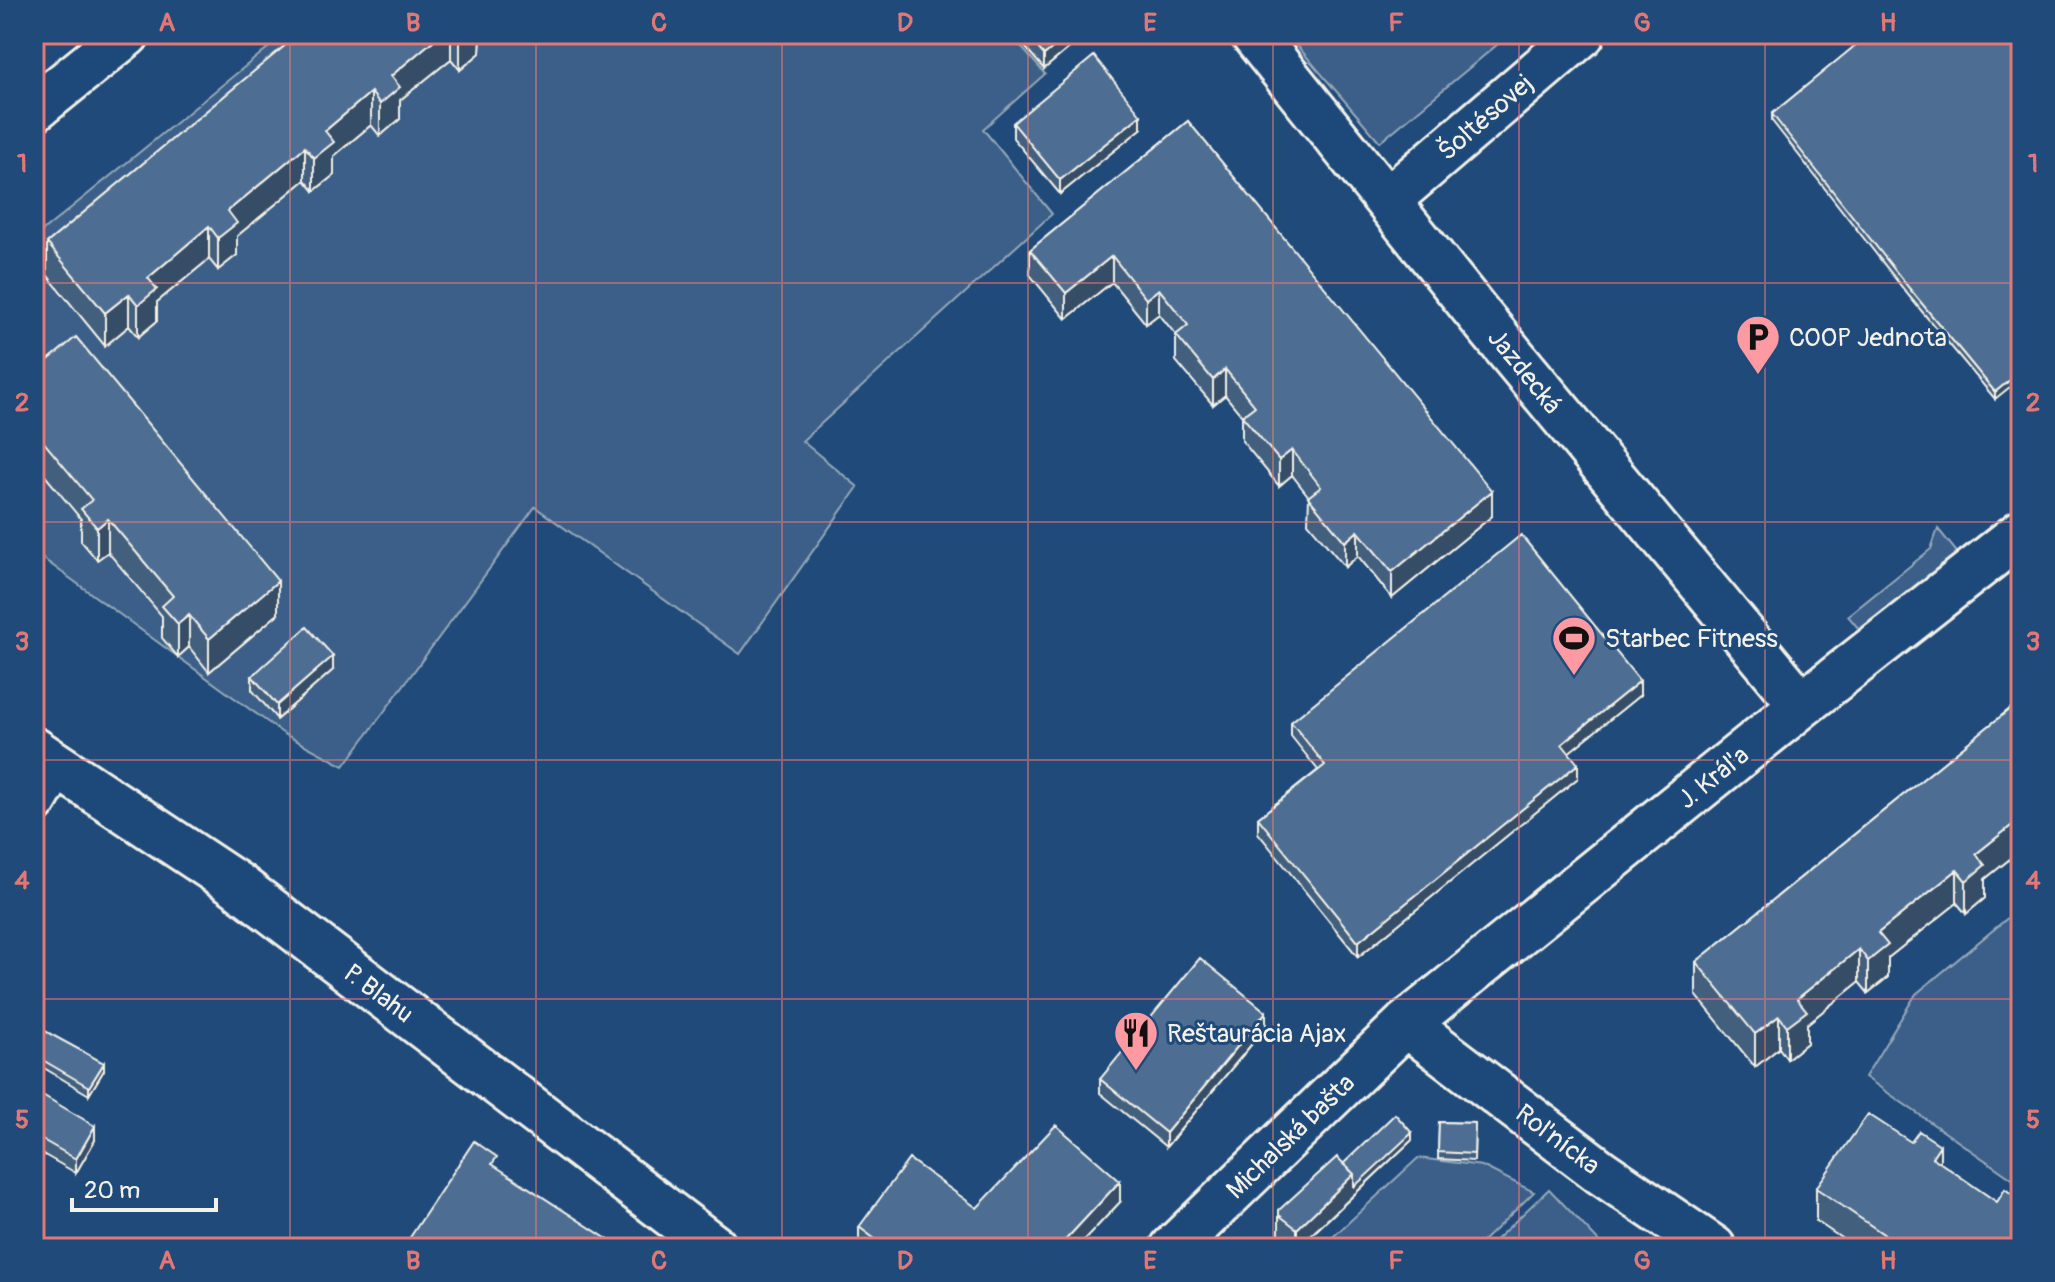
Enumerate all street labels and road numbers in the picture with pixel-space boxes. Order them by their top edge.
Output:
street label: Šoltésovej [1431,67,1540,168]
street label: Jazdecká [1480,323,1568,421]
street label: J. Kráľa [1672,740,1756,816]
street label: P. Blahu [337,957,420,1030]
street label: Michalská bašta [1220,1067,1362,1206]
street label: Roľnícka [1509,1098,1606,1182]

